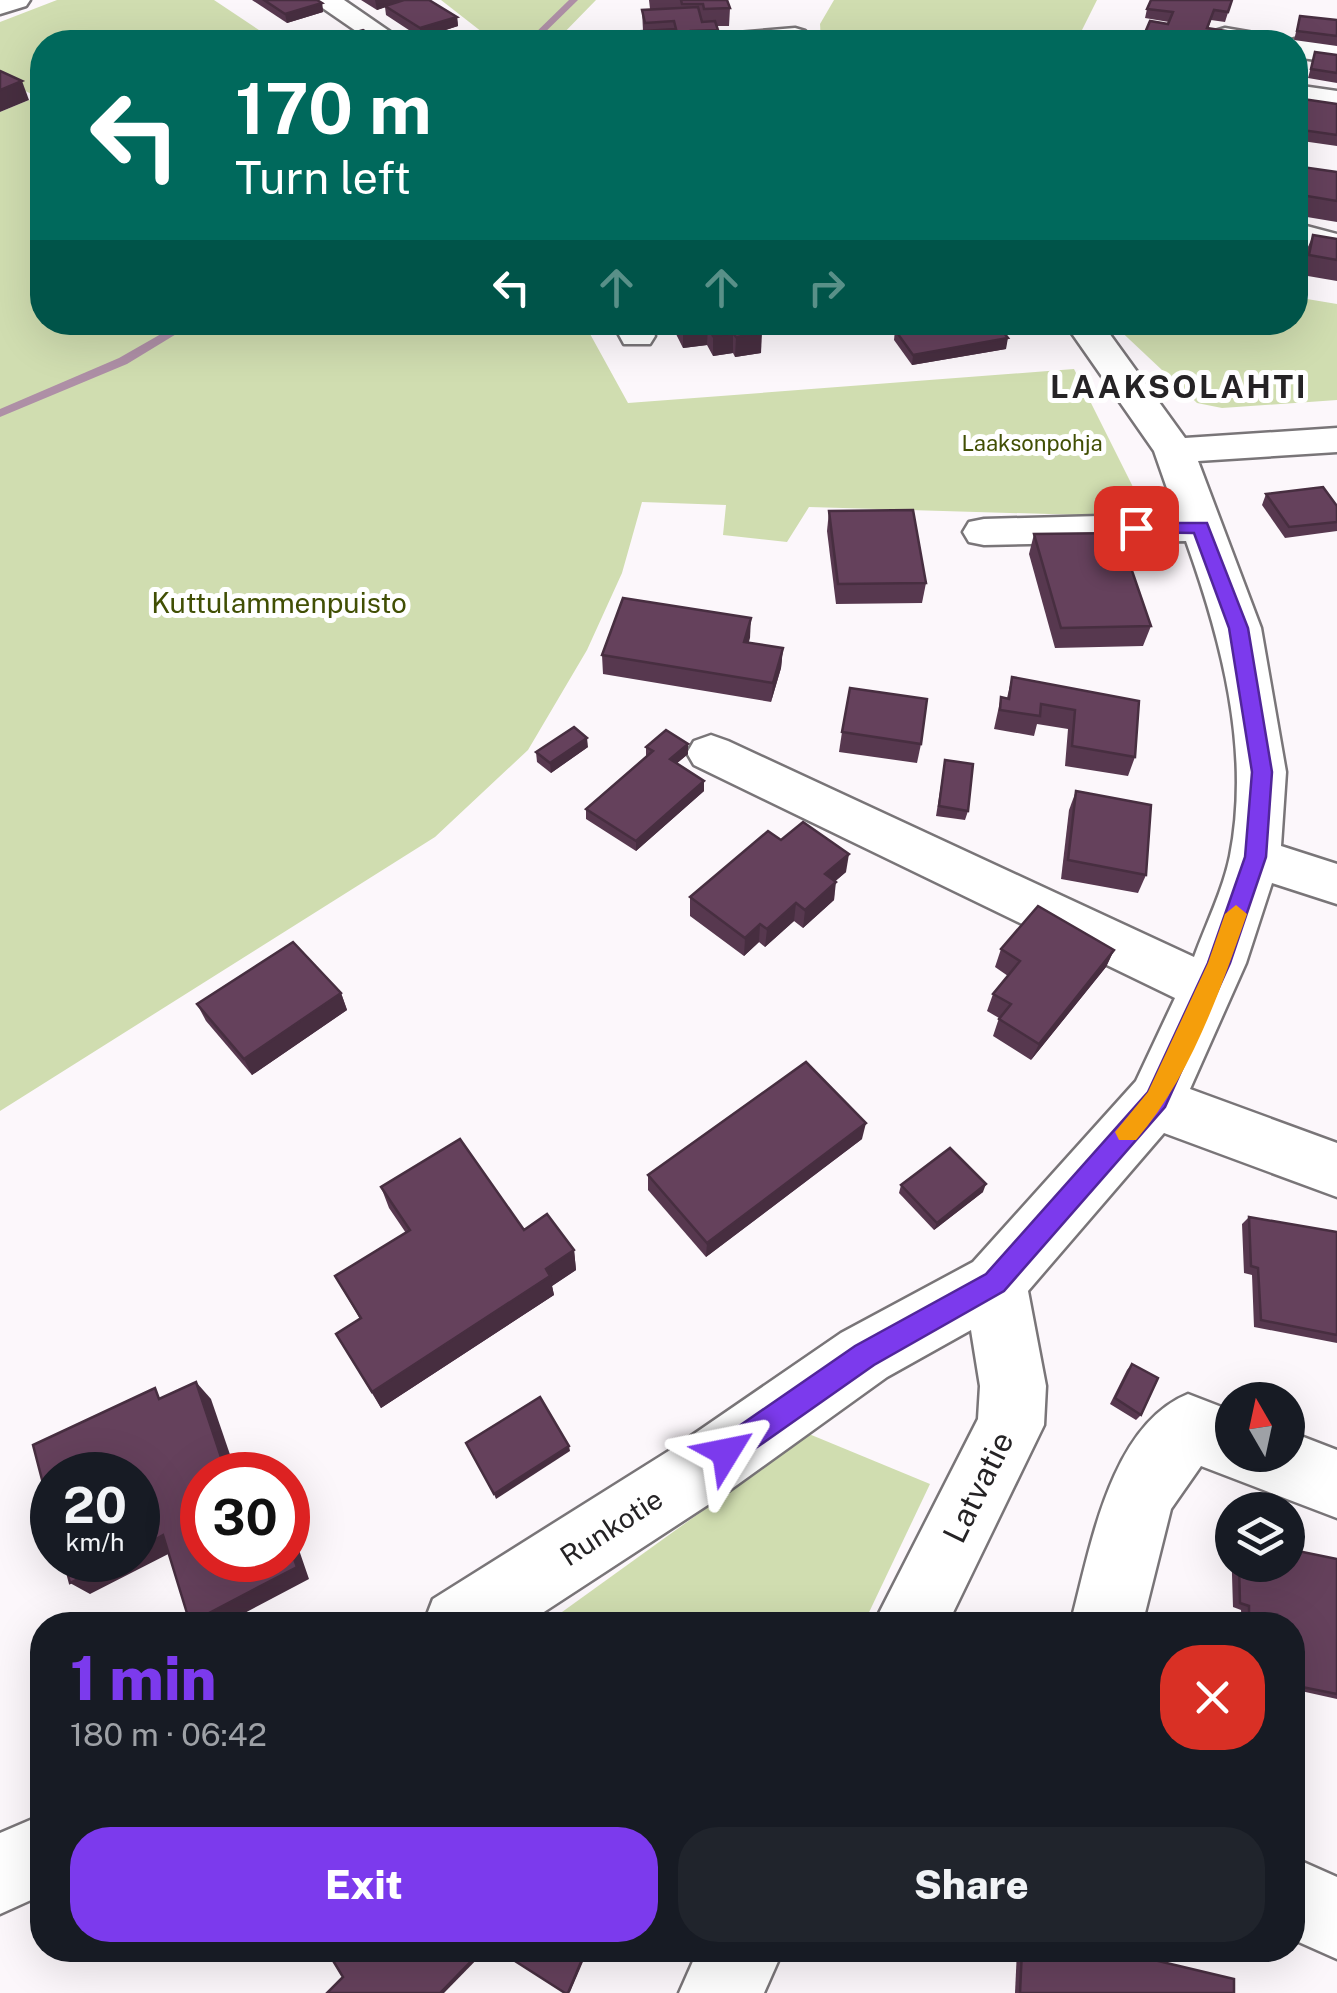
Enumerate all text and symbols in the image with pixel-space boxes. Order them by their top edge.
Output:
text: 170 m [235,67,432,150]
icon: left [70,70,200,200]
text: Turn left [235,151,411,204]
icon: left [484,260,539,315]
icon: ahead [589,260,644,315]
icon: ahead [694,260,749,315]
icon: right [799,260,854,315]
district label: LAAKSOLAHTI [1050,368,1308,405]
park label: Laaksonpohja [961,430,1103,456]
pin [1094,486,1179,571]
icon: arrive [1109,501,1164,556]
park label: Kuttulammenpuisto [151,586,407,619]
north arrow [1215,1382,1305,1472]
map controls [1215,1382,1305,1582]
position arrow [674,1400,778,1504]
street label: Latvatie [935,1426,1021,1548]
speed limit sign: 30 [180,1452,310,1582]
text: 20 [63,1475,127,1534]
street label: Runkotie [554,1482,668,1572]
button: layers [1215,1492,1305,1582]
text: km/h [66,1527,124,1557]
text: 1 min [70,1643,217,1714]
button: close [1160,1645,1265,1750]
text: 180 m · 06:42 [70,1716,267,1753]
button: Exit [70,1827,658,1942]
button: Share [678,1827,1265,1942]

